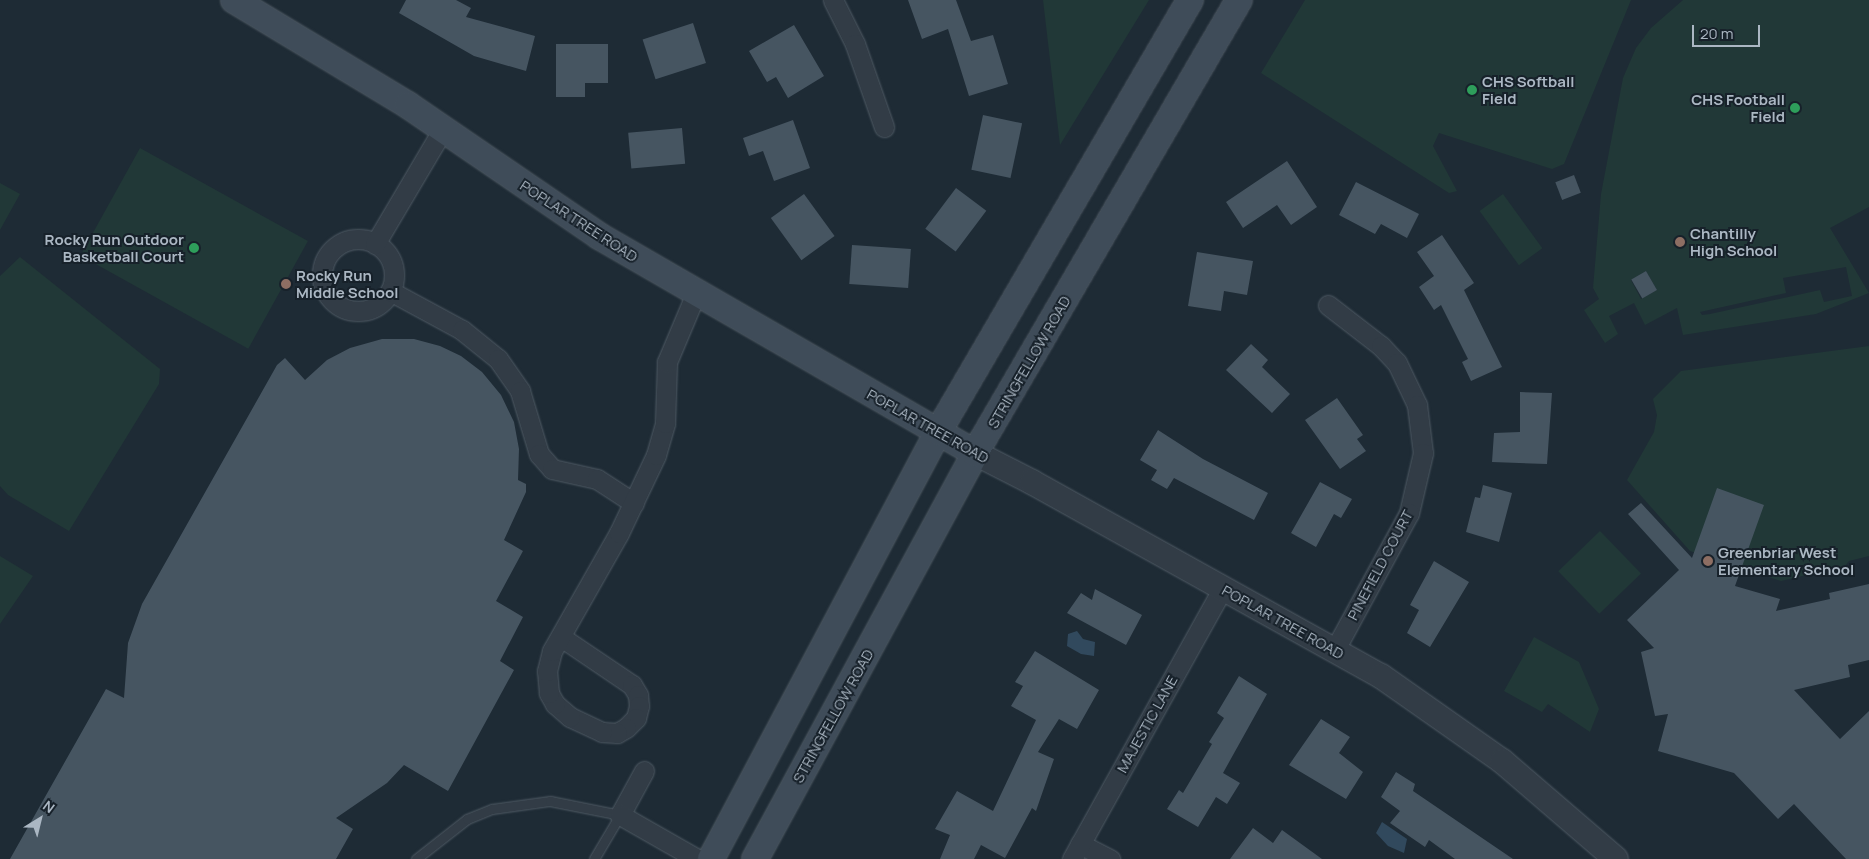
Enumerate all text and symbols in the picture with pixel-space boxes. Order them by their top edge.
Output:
scale bar [1694,15,1762,47]
text: 20 m [1700,23,1733,44]
place label: CHS Softball Field [1482,72,1574,107]
marker: CHS Softball Field [1466,84,1478,96]
place label: CHS Football Field [1691,90,1785,125]
marker: CHS Football Field [1789,102,1801,114]
street label: POPLAR TREE ROAD [517,176,641,266]
place label: Chantilly High School [1690,224,1777,259]
place label: Rocky Run Outdoor Basketball Court [45,230,184,265]
marker: Chantilly High School [1674,236,1686,248]
marker: Rocky Run Outdoor Basketball Court [188,242,200,254]
place label: Rocky Run Middle School [296,266,398,301]
marker: Rocky Run Middle School [280,278,292,290]
street label: STRINGFELLOW ROAD [984,292,1074,432]
street label: POPLAR TREE ROAD [864,385,992,467]
street label: PINEFIELD COURT [1343,507,1417,623]
place label: Greenbriar West Elementary School [1718,543,1854,578]
marker: Greenbriar West Elementary School [1702,555,1714,567]
street label: POPLAR TREE ROAD [1219,581,1347,663]
street label: STRINGFELLOW ROAD [789,646,877,786]
street label: MAJESTIC LANE [1113,672,1181,776]
north arrow [15,794,65,844]
text: N [39,796,59,817]

